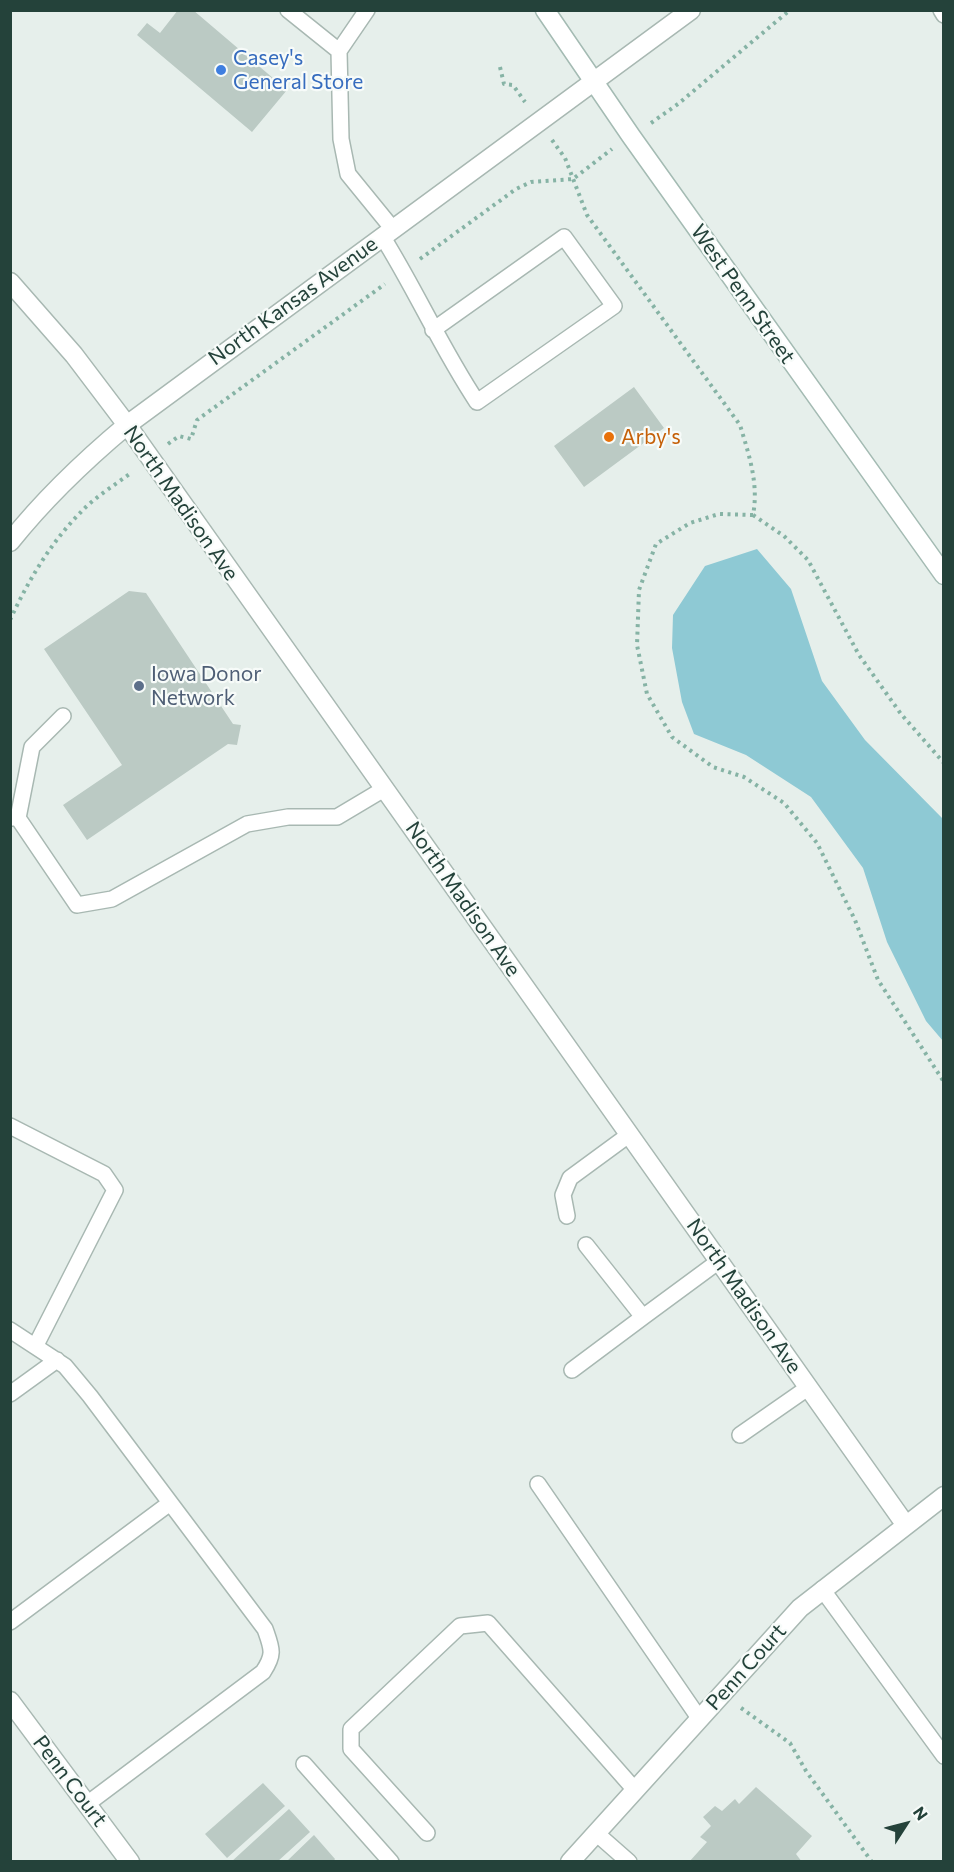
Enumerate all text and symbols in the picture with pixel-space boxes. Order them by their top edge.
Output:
place label: Casey's General Store [233,45,363,95]
marker: Casey's General Store [214,63,228,77]
street label: West Penn Street [686,219,800,369]
street label: North Kansas Avenue [204,231,382,371]
street label: North Madison Ave [118,421,244,585]
place label: Arby's [621,424,681,450]
marker: Arby's [602,430,616,444]
place label: Iowa Donor Network [151,661,262,711]
marker: Iowa Donor Network [132,679,146,693]
street label: North Madison Ave [400,817,526,981]
street label: North Madison Ave [681,1214,807,1378]
street label: Penn Court [701,1619,791,1715]
street label: Penn Court [28,1730,112,1832]
north arrow [876,1794,936,1854]
text: N [910,1803,932,1824]

